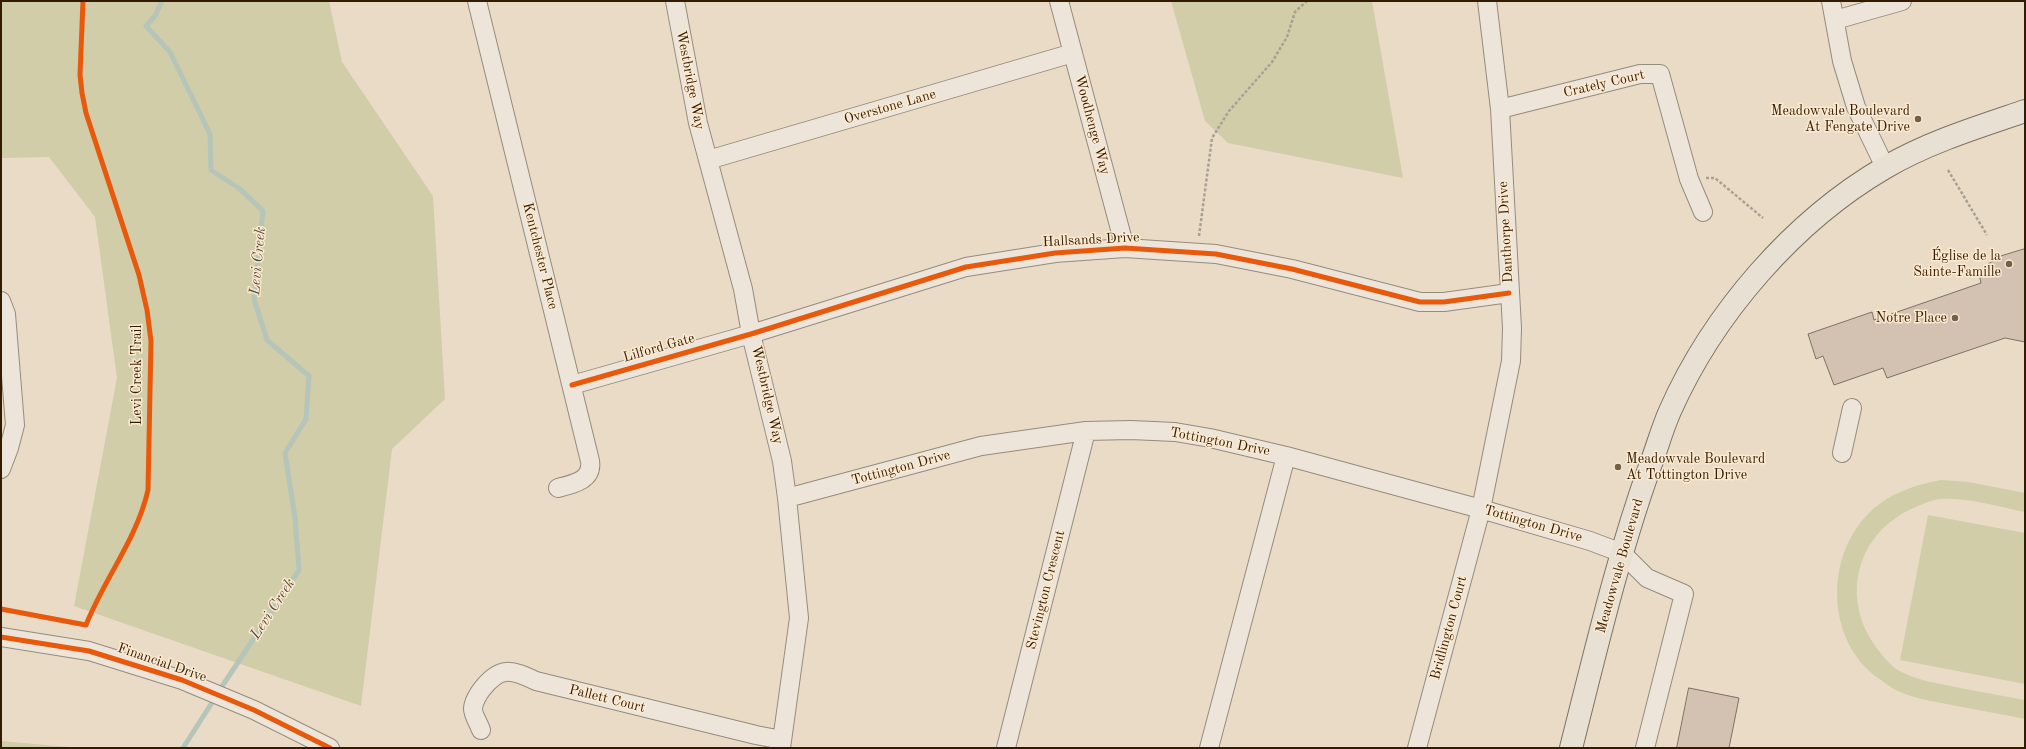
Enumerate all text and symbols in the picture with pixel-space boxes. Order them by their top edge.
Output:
street label: Westbridge Way [672,29,708,131]
street label: Crately Court [1562,66,1646,102]
street label: Woodhenge Way [1071,73,1113,177]
street label: Overstone Lane [842,86,938,128]
place label: Meadowvale Boulevard At Fengate Drive [1771,103,1910,136]
marker: Meadowvale Boulevard At Fengate Drive [1913,114,1923,124]
street label: Danthorpe Drive [1495,181,1517,283]
street label: Kentchester Place [519,201,561,311]
water label: Levi Creek [246,226,270,296]
street label: Hallsands Drive [1042,229,1140,251]
place label: Église de la Sainte-Famille [1913,248,2001,280]
marker: Église de la Sainte-Famille [2004,259,2014,269]
place label: Notre Place [1876,310,1947,326]
marker: Notre Place [1950,313,1960,323]
street label: Levi Creek Trail [129,325,145,425]
street label: Lilford Gate [621,330,697,366]
street label: Westbridge Way [747,344,787,446]
street label: Tottington Drive [1169,424,1271,460]
street label: Tottington Drive [850,447,952,489]
place label: Meadowvale Boulevard At Tottington Drive [1626,451,1765,484]
marker: Meadowvale Boulevard At Tottington Drive [1613,462,1623,472]
street label: Meadowvale Boulevard [1593,497,1647,635]
street label: Tottington Drive [1482,502,1584,546]
street label: Stevington Crescent [1023,529,1069,651]
street label: Bridlington Court [1427,574,1471,682]
water label: Levi Creek [247,575,299,643]
street label: Financial Drive [115,640,209,686]
street label: Pallett Court [567,681,647,717]

